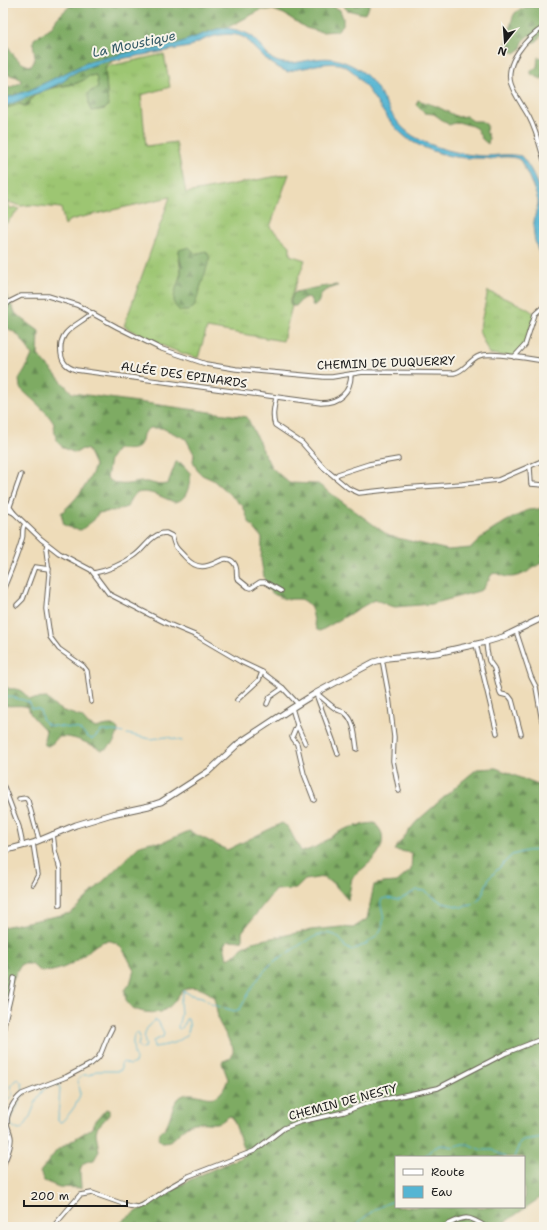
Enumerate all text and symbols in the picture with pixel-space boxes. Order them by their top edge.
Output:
north arrow [485,22,525,62]
water label: La Moustique [91,27,177,61]
text: N [496,43,509,60]
street label: CHEMIN DE DUQUERRY [317,353,456,373]
street label: ALLÉE DES EPINARDS [120,358,248,392]
street label: CHEMIN DE NESTY [287,1080,400,1124]
legend [395,1156,525,1208]
text: Route [431,1164,465,1180]
scale bar [24,1182,127,1208]
text: Eau [431,1184,453,1200]
text: 200 m [30,1188,69,1204]

